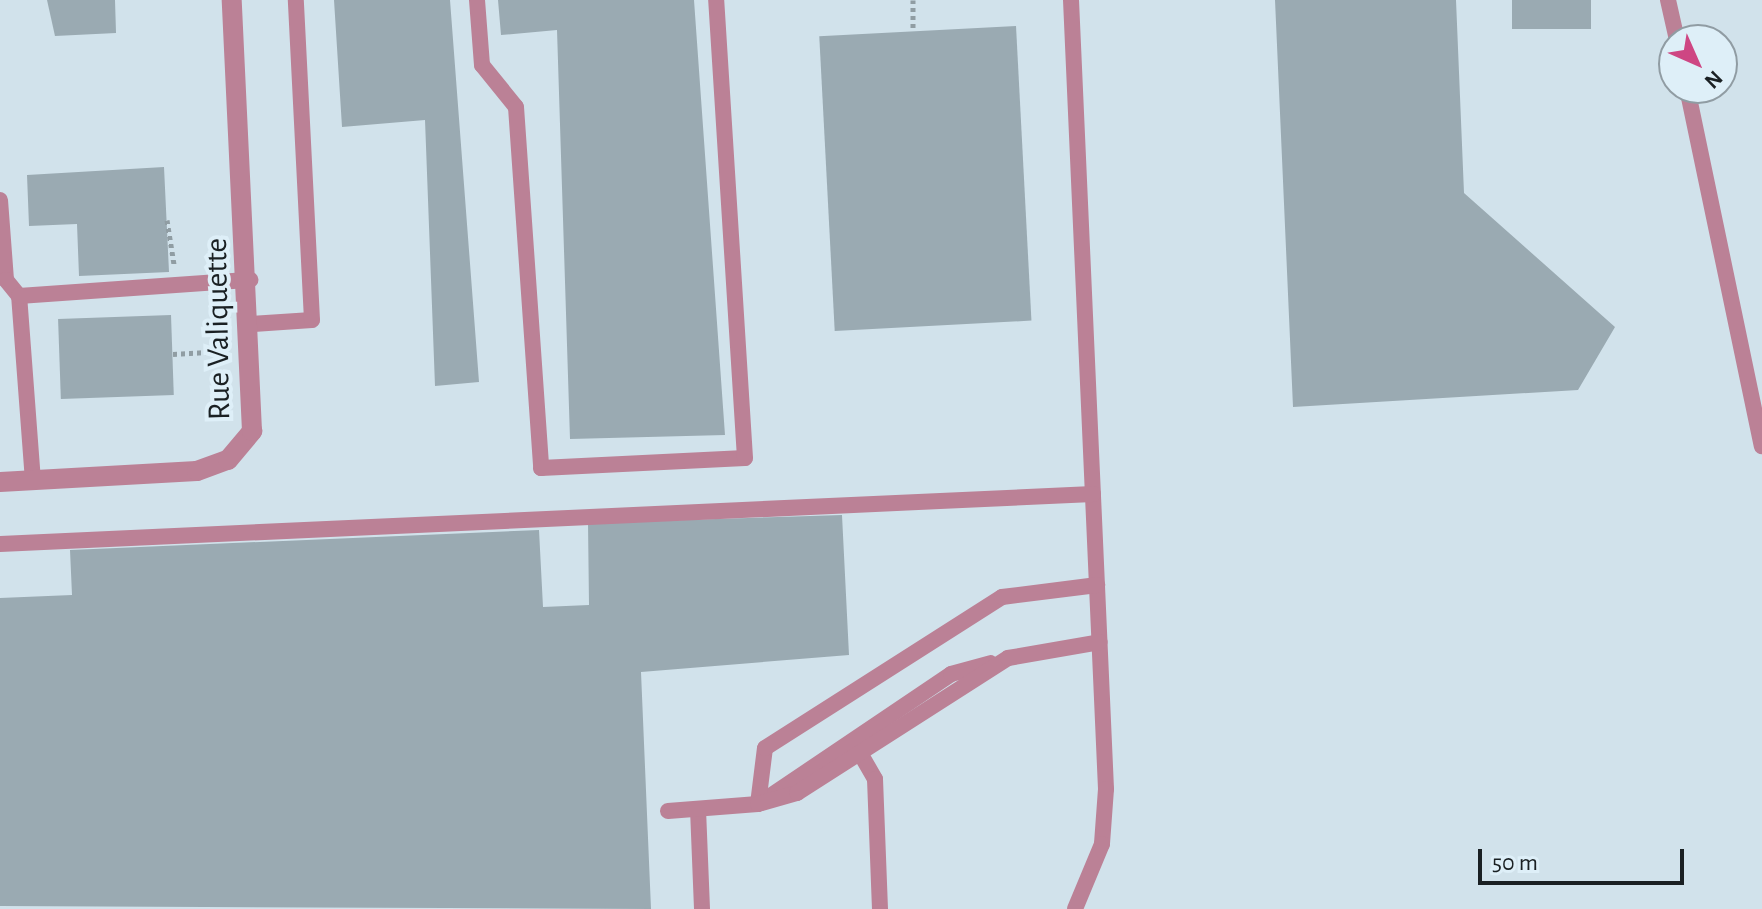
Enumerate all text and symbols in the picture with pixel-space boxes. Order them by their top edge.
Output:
north arrow [1658,24,1738,104]
text: N [1700,66,1727,93]
street label: Rue Valiquette [197,238,239,420]
scale bar [1482,833,1688,883]
text: 50 m [1492,851,1538,875]

